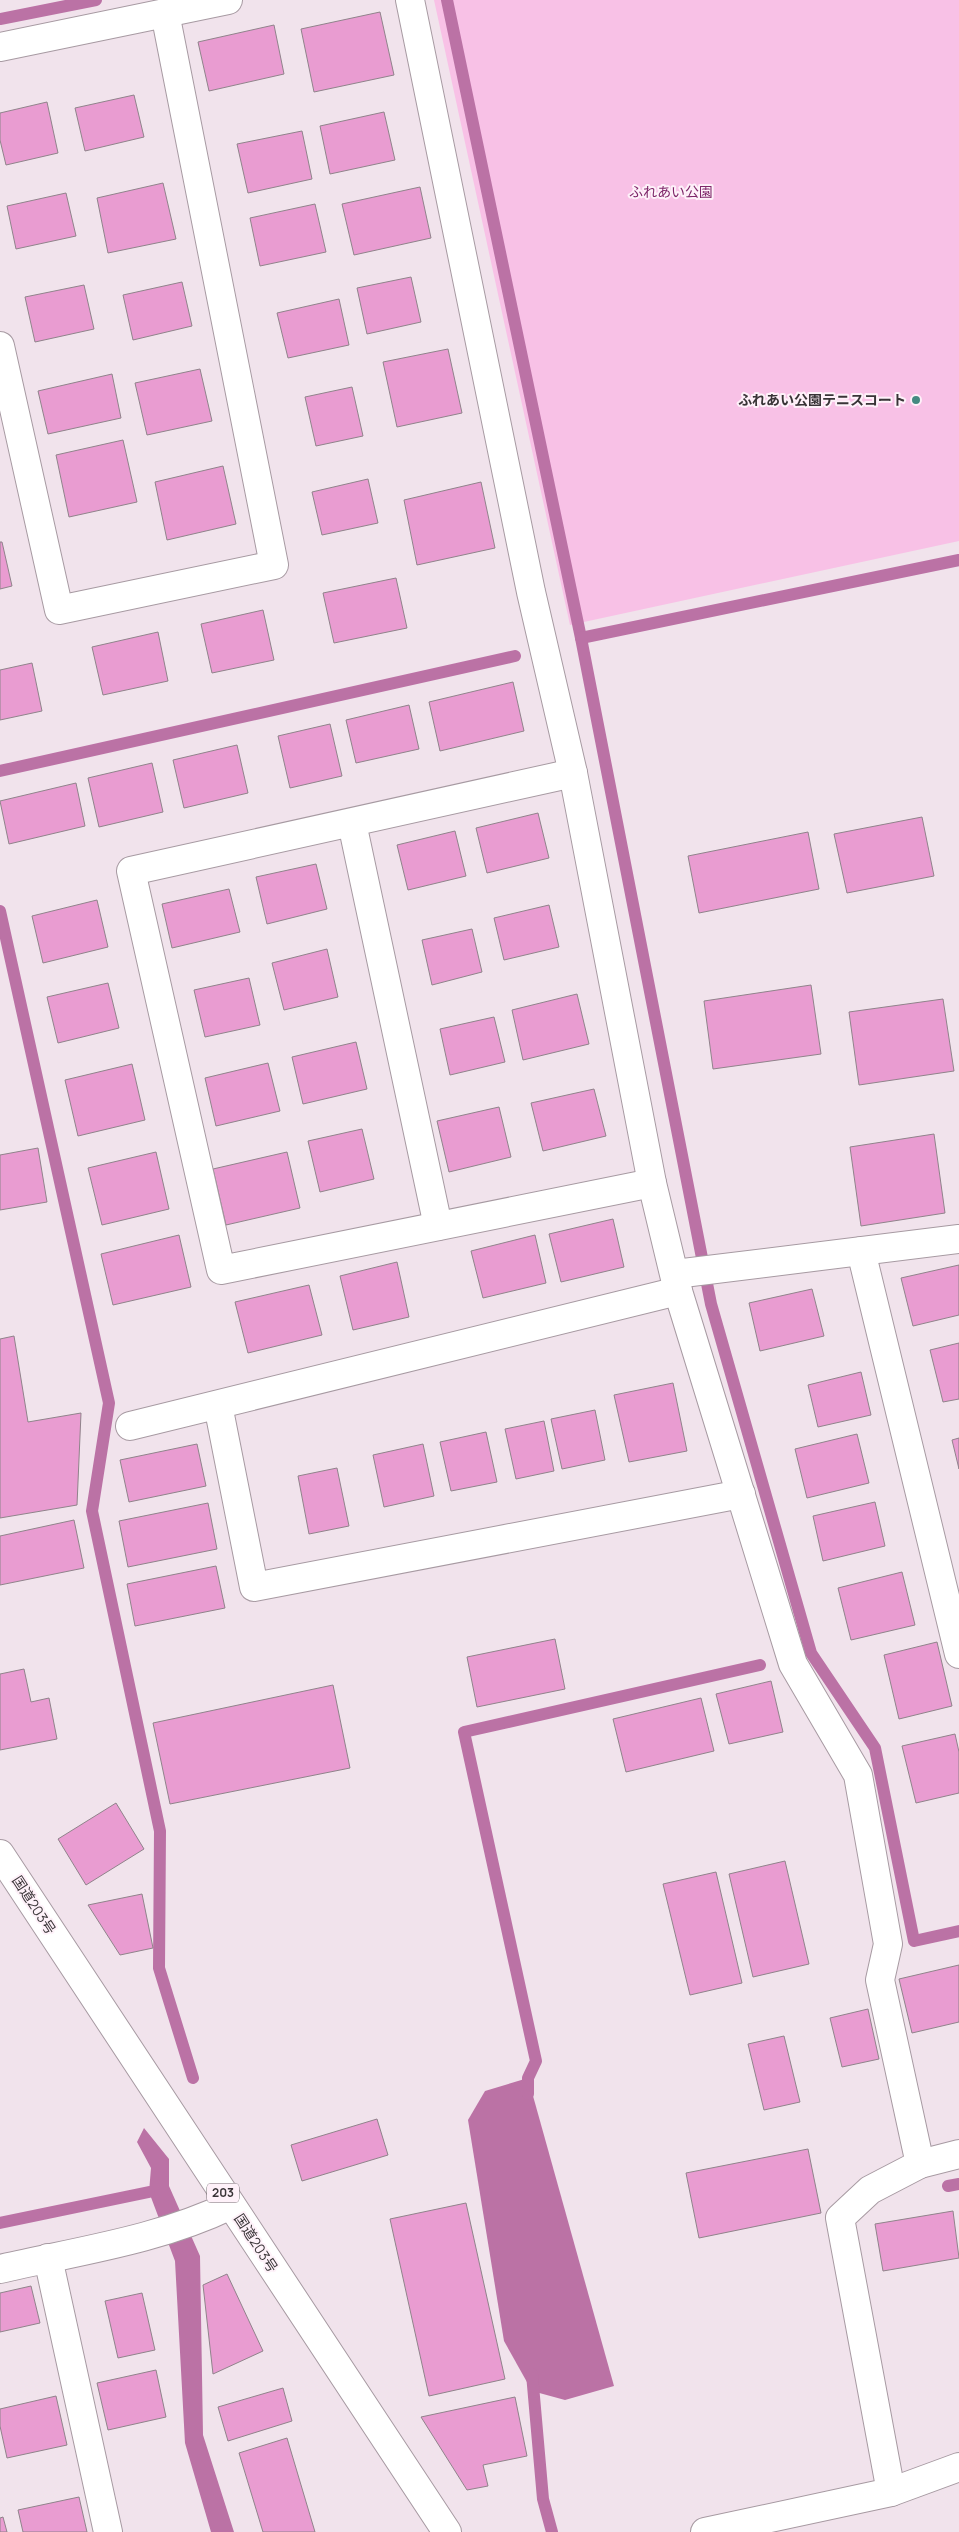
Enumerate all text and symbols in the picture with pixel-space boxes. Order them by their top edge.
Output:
park label: ふれあい公園 [629,182,713,201]
place label: ふれあい公園テニスコート [738,390,906,409]
marker: ふれあい公園テニスコート [910,394,922,406]
street label: 国道203号 [8,1872,60,1938]
road number: 203 [207,2184,239,2202]
street label: 国道203号 [230,2210,282,2276]

